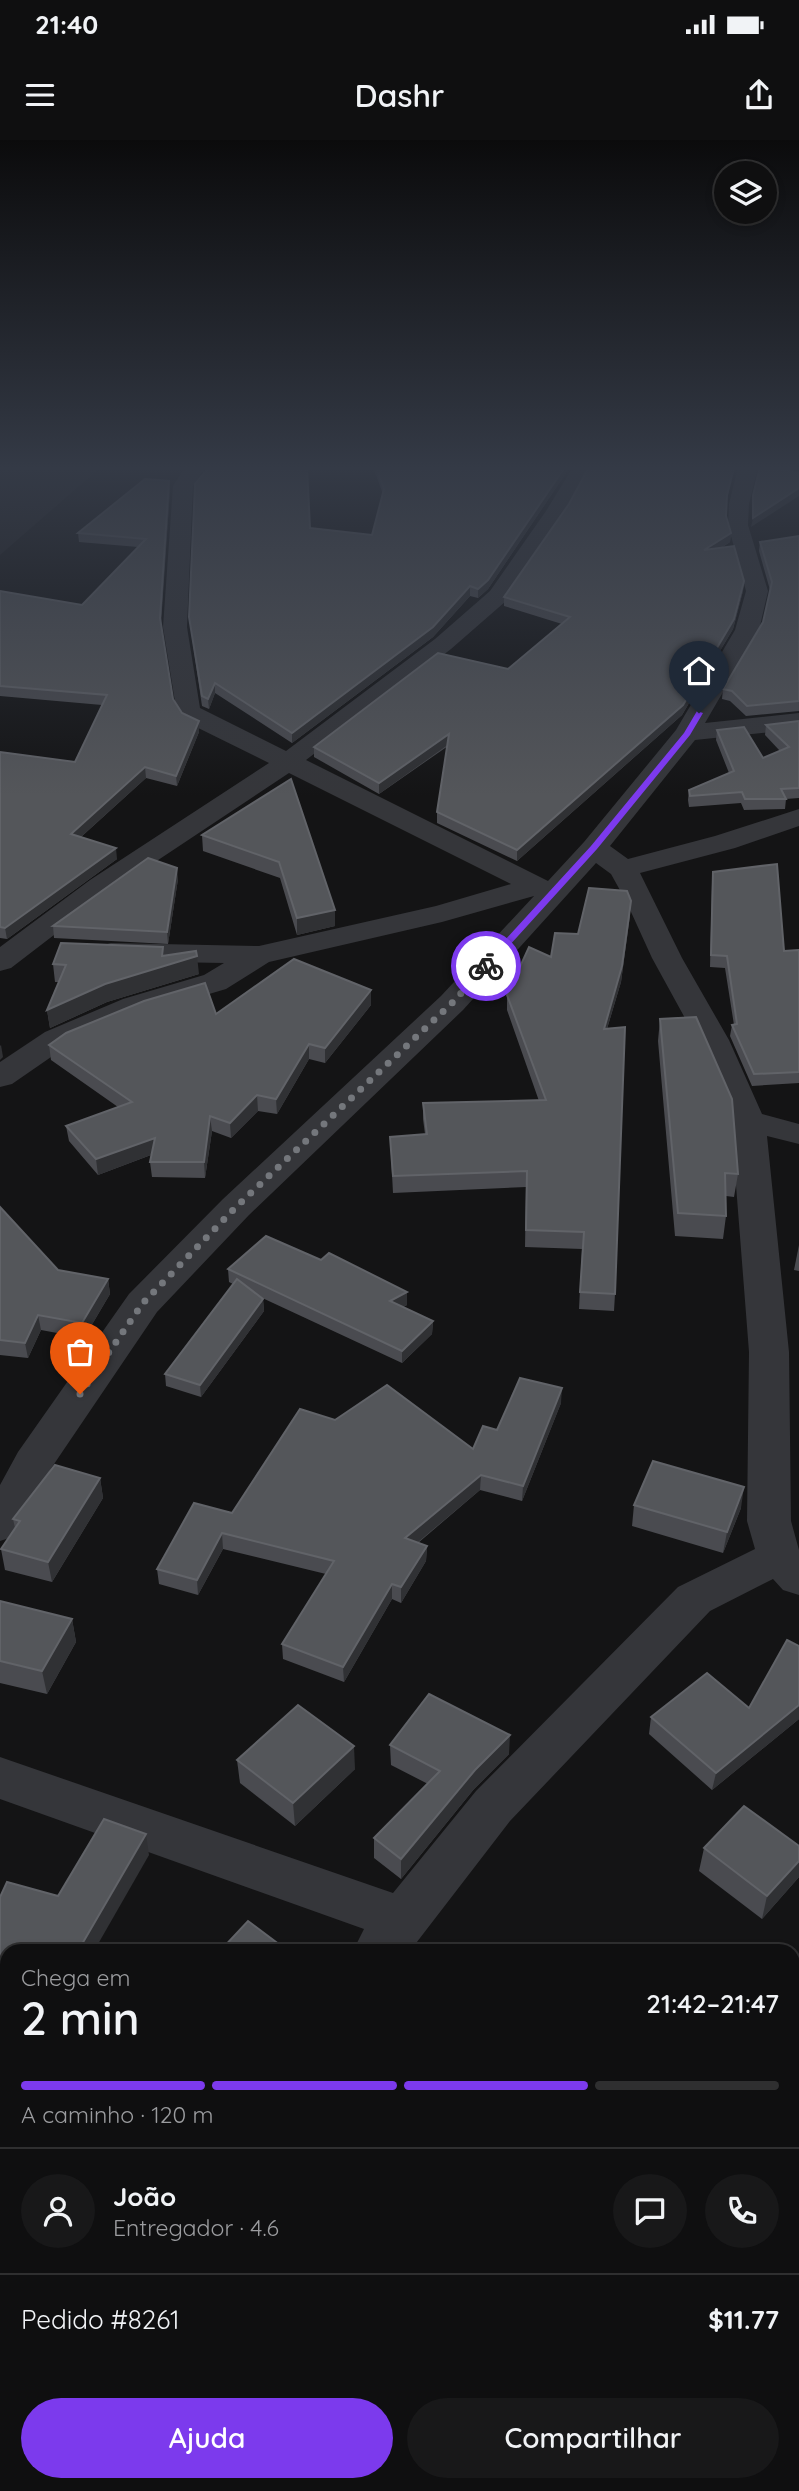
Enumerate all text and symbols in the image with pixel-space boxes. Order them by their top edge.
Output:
text: 21:40 [35,8,98,41]
text: Dashr [354,75,445,115]
icon: menu [21,76,59,114]
icon: share [740,76,778,114]
map controls [714,161,777,224]
button: layers [714,161,777,224]
pin [669,641,729,713]
icon: home [680,652,718,690]
courier [451,931,521,1001]
icon: bike [467,947,505,985]
pin [50,1322,110,1394]
icon: bag [61,1333,99,1371]
text: Chega em [21,1963,130,1992]
text: 21:42–21:47 [646,1987,779,2020]
text: 2 min [21,1989,140,2047]
text: A caminho · 120 m [21,2100,213,2129]
button: person [21,2174,95,2248]
button: chat [613,2174,687,2248]
button: phone [705,2174,779,2248]
text: João [113,2180,176,2213]
text: Entregador · 4.6 [113,2213,279,2242]
text: Pedido #8261 [21,2303,180,2336]
text: $11.77 [708,2303,779,2336]
button: Ajuda [21,2398,393,2478]
button: Compartilhar [407,2398,779,2478]

